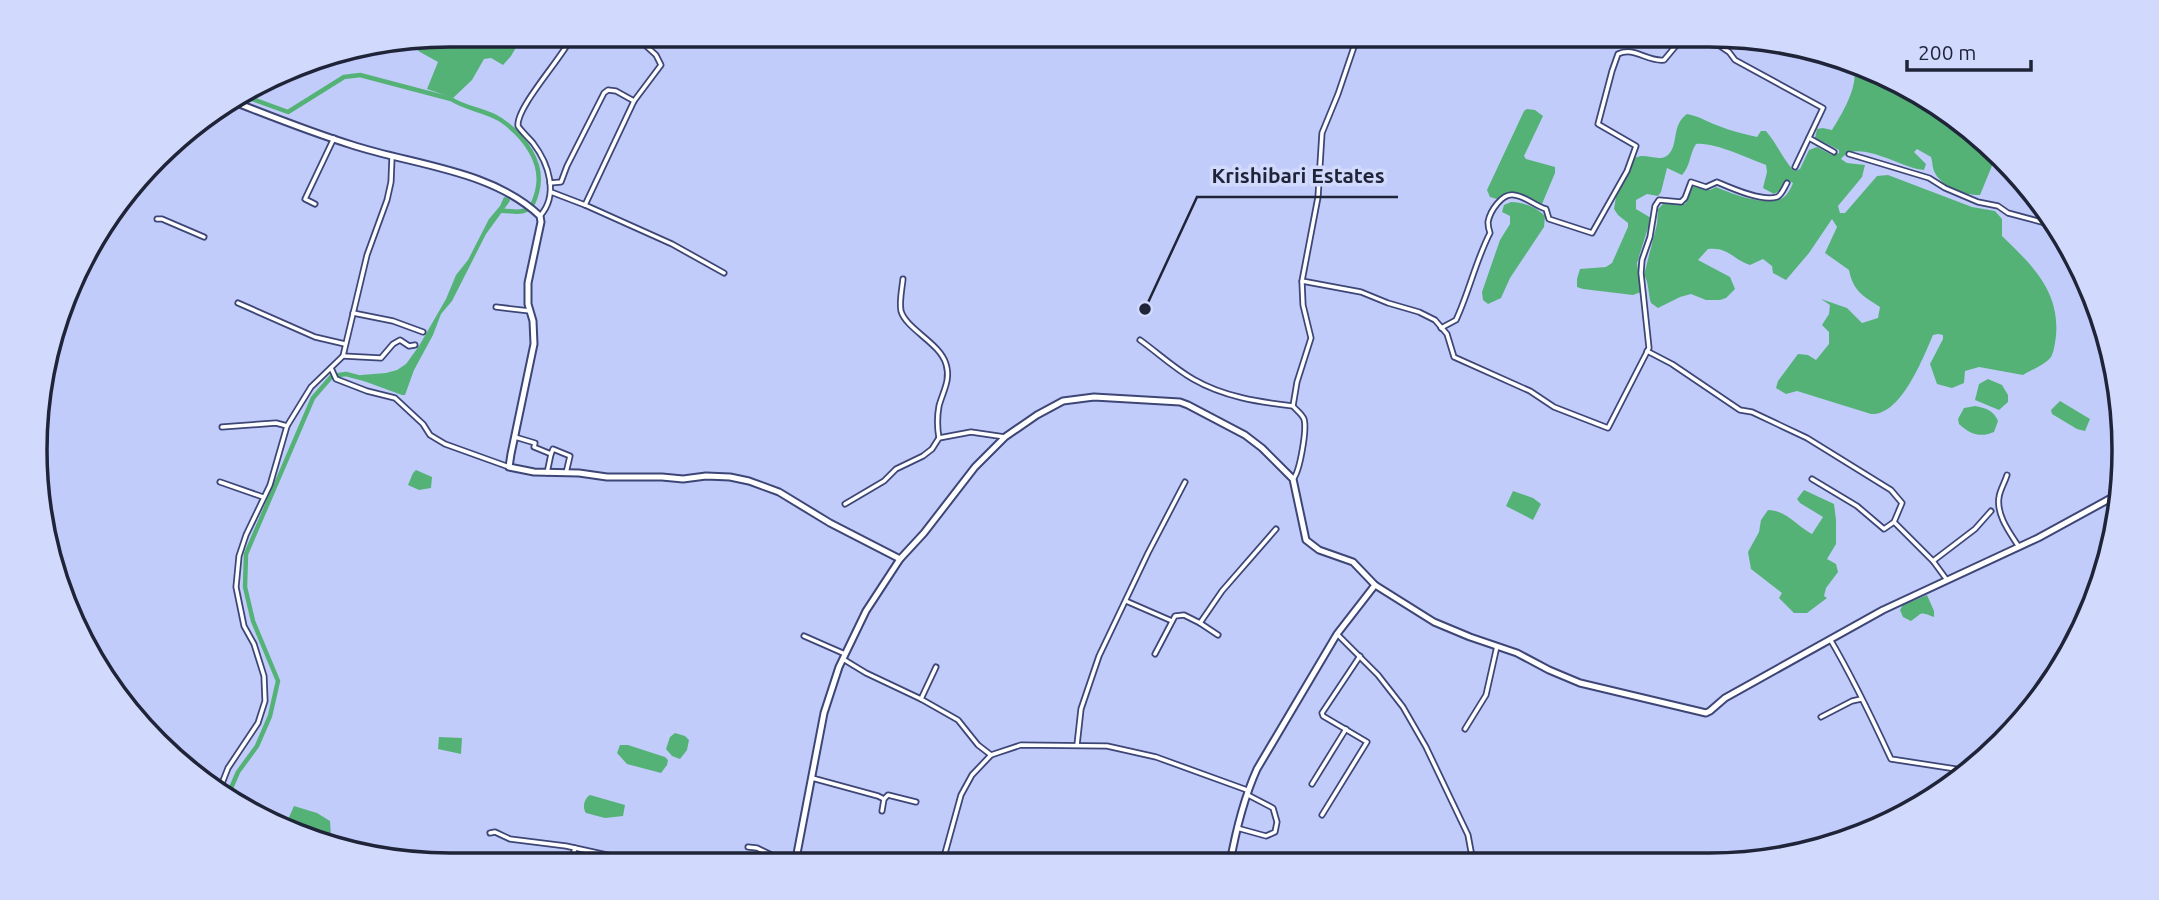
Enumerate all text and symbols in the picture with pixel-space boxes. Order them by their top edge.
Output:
scale bar [1907,28,2031,72]
text: 200 m [1918,40,1976,64]
callout: Krishibari Estates [1197,155,1398,197]
text: Krishibari Estates [1211,163,1385,187]

